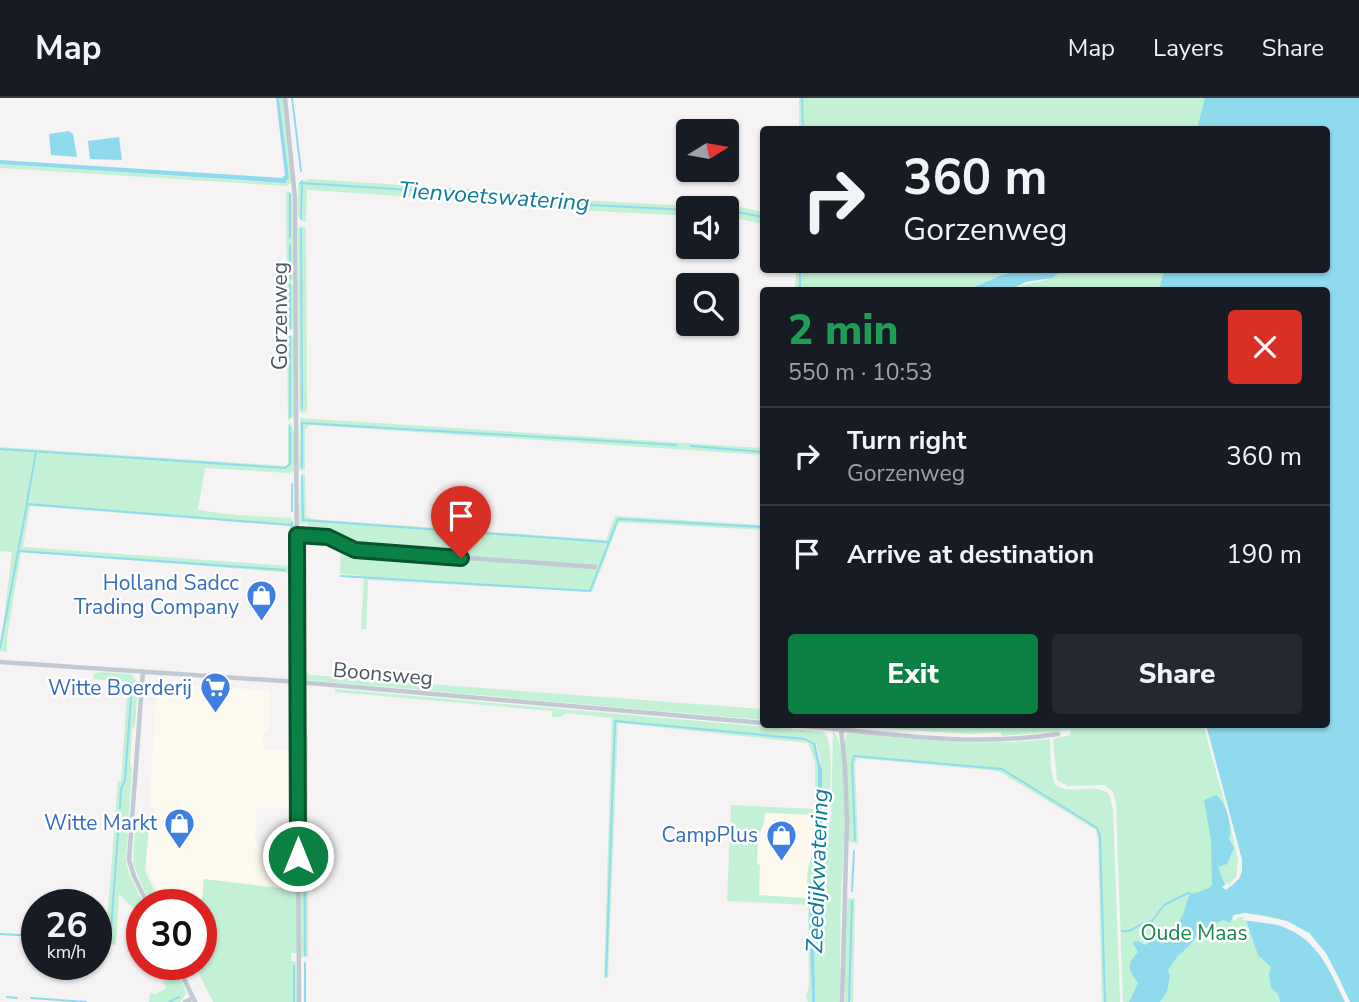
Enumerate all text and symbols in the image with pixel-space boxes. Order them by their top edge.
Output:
text: Map [35,26,102,71]
text: Map [1068,32,1115,64]
text: Layers [1153,32,1224,64]
text: Share [1262,32,1324,64]
north arrow [676,119,738,182]
map controls [676,119,739,336]
text: 360 m [903,144,1047,211]
icon: right [788,154,879,245]
water label: Tienvoetswatering [397,174,591,219]
button: sound [676,196,739,259]
text: Gorzenweg [903,208,1068,251]
street label: Gorzenweg [266,262,294,370]
button: search [676,273,739,336]
text: 2 min [788,302,898,359]
button: close [1228,310,1302,384]
text: 550 m · 10:53 [788,357,933,388]
text: Turn right [847,423,966,458]
icon: right [788,437,826,475]
text: 360 m [1226,439,1302,474]
text: Gorzenweg [847,458,965,489]
pin [431,486,491,558]
icon: arrive [442,497,480,535]
icon: arrive [788,535,826,573]
text: Arrive at destination [847,537,1094,572]
text: 190 m [1226,537,1302,572]
place label: Holland Sadcc Trading Company [74,569,239,621]
shop icon: Holland Sadcc Trading Company [245,578,279,622]
button: Exit [788,634,1038,714]
button: Share [1052,634,1302,714]
street label: Boonsweg [332,656,434,692]
supermarket icon: Witte Boerderij [198,671,232,715]
place label: Witte Boerderij [48,674,192,702]
water label: Zeedijkwatering [799,788,836,954]
shop icon: Witte Markt [163,806,197,850]
place label: Witte Markt [44,809,158,837]
shop icon: CampPlus [764,818,798,862]
position arrow [261,819,335,893]
place label: CampPlus [661,821,758,849]
speed limit sign: 30 [126,889,217,980]
text: 26 [45,902,88,949]
park label: Oude Maas [1140,919,1248,947]
text: km/h [47,940,86,964]

